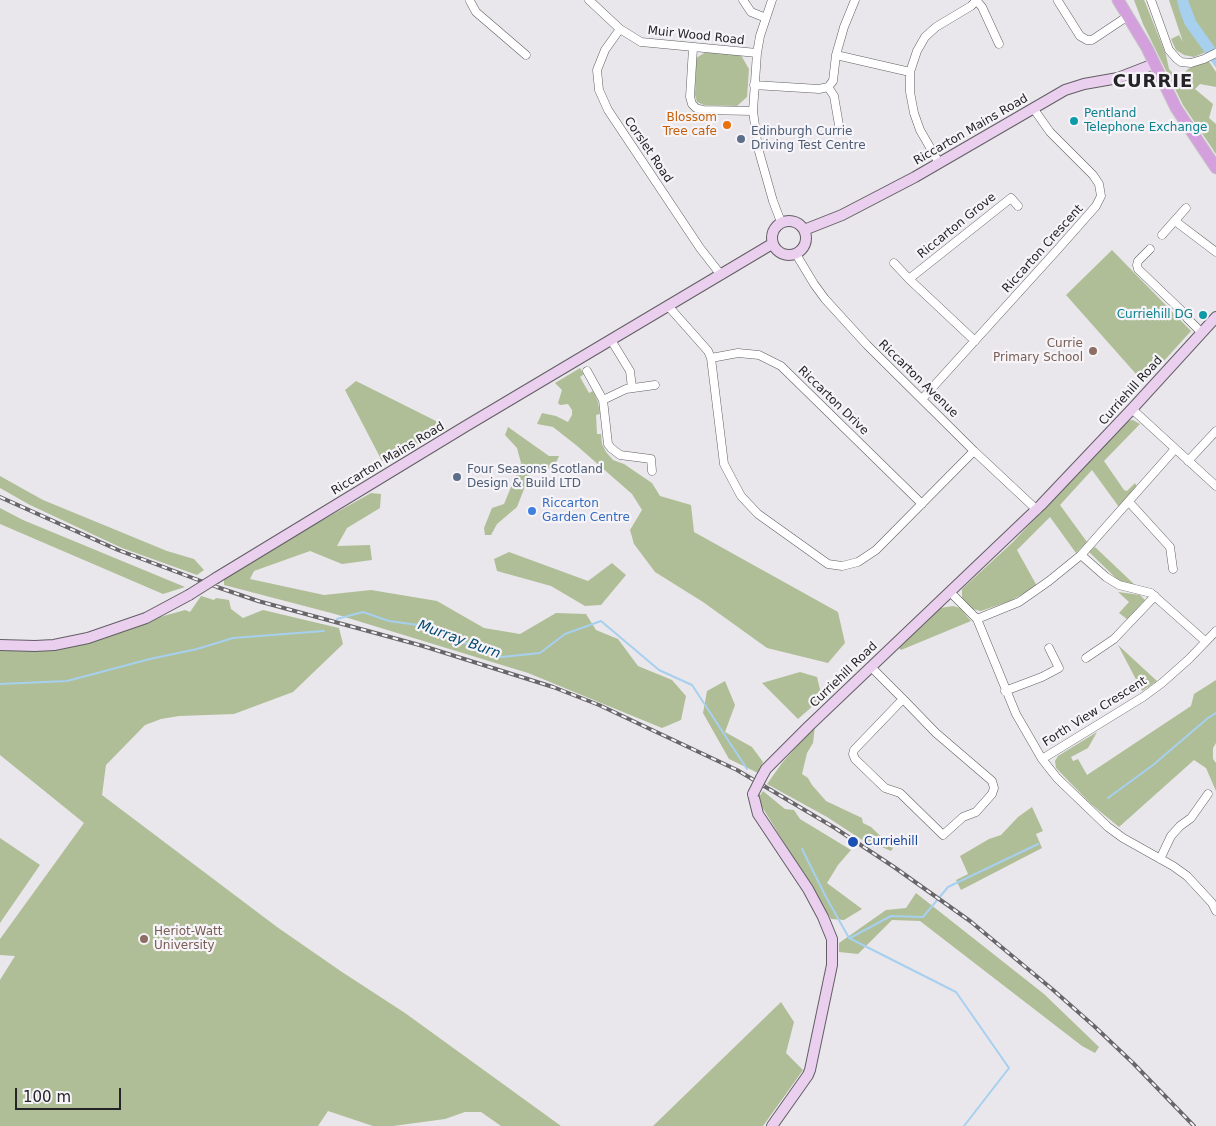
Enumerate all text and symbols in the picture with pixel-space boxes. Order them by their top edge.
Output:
street label: Muir Wood Road [647,24,745,48]
district label: CURRIE [1112,71,1194,93]
street label: Riccarton Mains Road [911,91,1031,169]
place label: Pentland Telephone Exchange [1084,107,1207,135]
place label: Blossom Tree cafe [663,111,717,139]
street label: Corslet Road [621,114,675,186]
marker: Pentland Telephone Exchange [1068,115,1080,127]
marker: Blossom Tree cafe [721,119,733,131]
place label: Edinburgh Currie Driving Test Centre [751,125,866,153]
marker: Edinburgh Currie Driving Test Centre [735,133,747,145]
street label: Riccarton Grove [915,190,999,262]
street label: Riccarton Crescent [1000,202,1086,296]
place label: Curriehill DG [1117,308,1193,322]
marker: Curriehill DG [1197,309,1209,321]
street label: Riccarton Avenue [875,337,961,421]
place label: Currie Primary School [993,337,1083,365]
marker: Currie Primary School [1087,345,1099,357]
street label: Curriehill Road [1096,354,1166,428]
street label: Riccarton Drive [795,364,871,438]
street label: Riccarton Mains Road [329,419,447,499]
place label: Four Seasons Scotland Design & Build LTD [467,463,603,491]
marker: Four Seasons Scotland Design & Build LTD [451,471,463,483]
place label: Riccarton Garden Centre [542,497,630,525]
marker: Riccarton Garden Centre [526,505,538,517]
water label: Murray Burn [415,617,503,663]
street label: Curriehill Road [807,639,881,711]
street label: Forth View Crescent [1040,674,1150,750]
marker: Curriehill [846,835,860,849]
place label: Curriehill [864,835,918,849]
place label: Heriot-Watt University [154,925,222,953]
marker: Heriot-Watt University [138,933,150,945]
scale bar [18,1078,124,1110]
text: 100 m [23,1088,71,1106]

